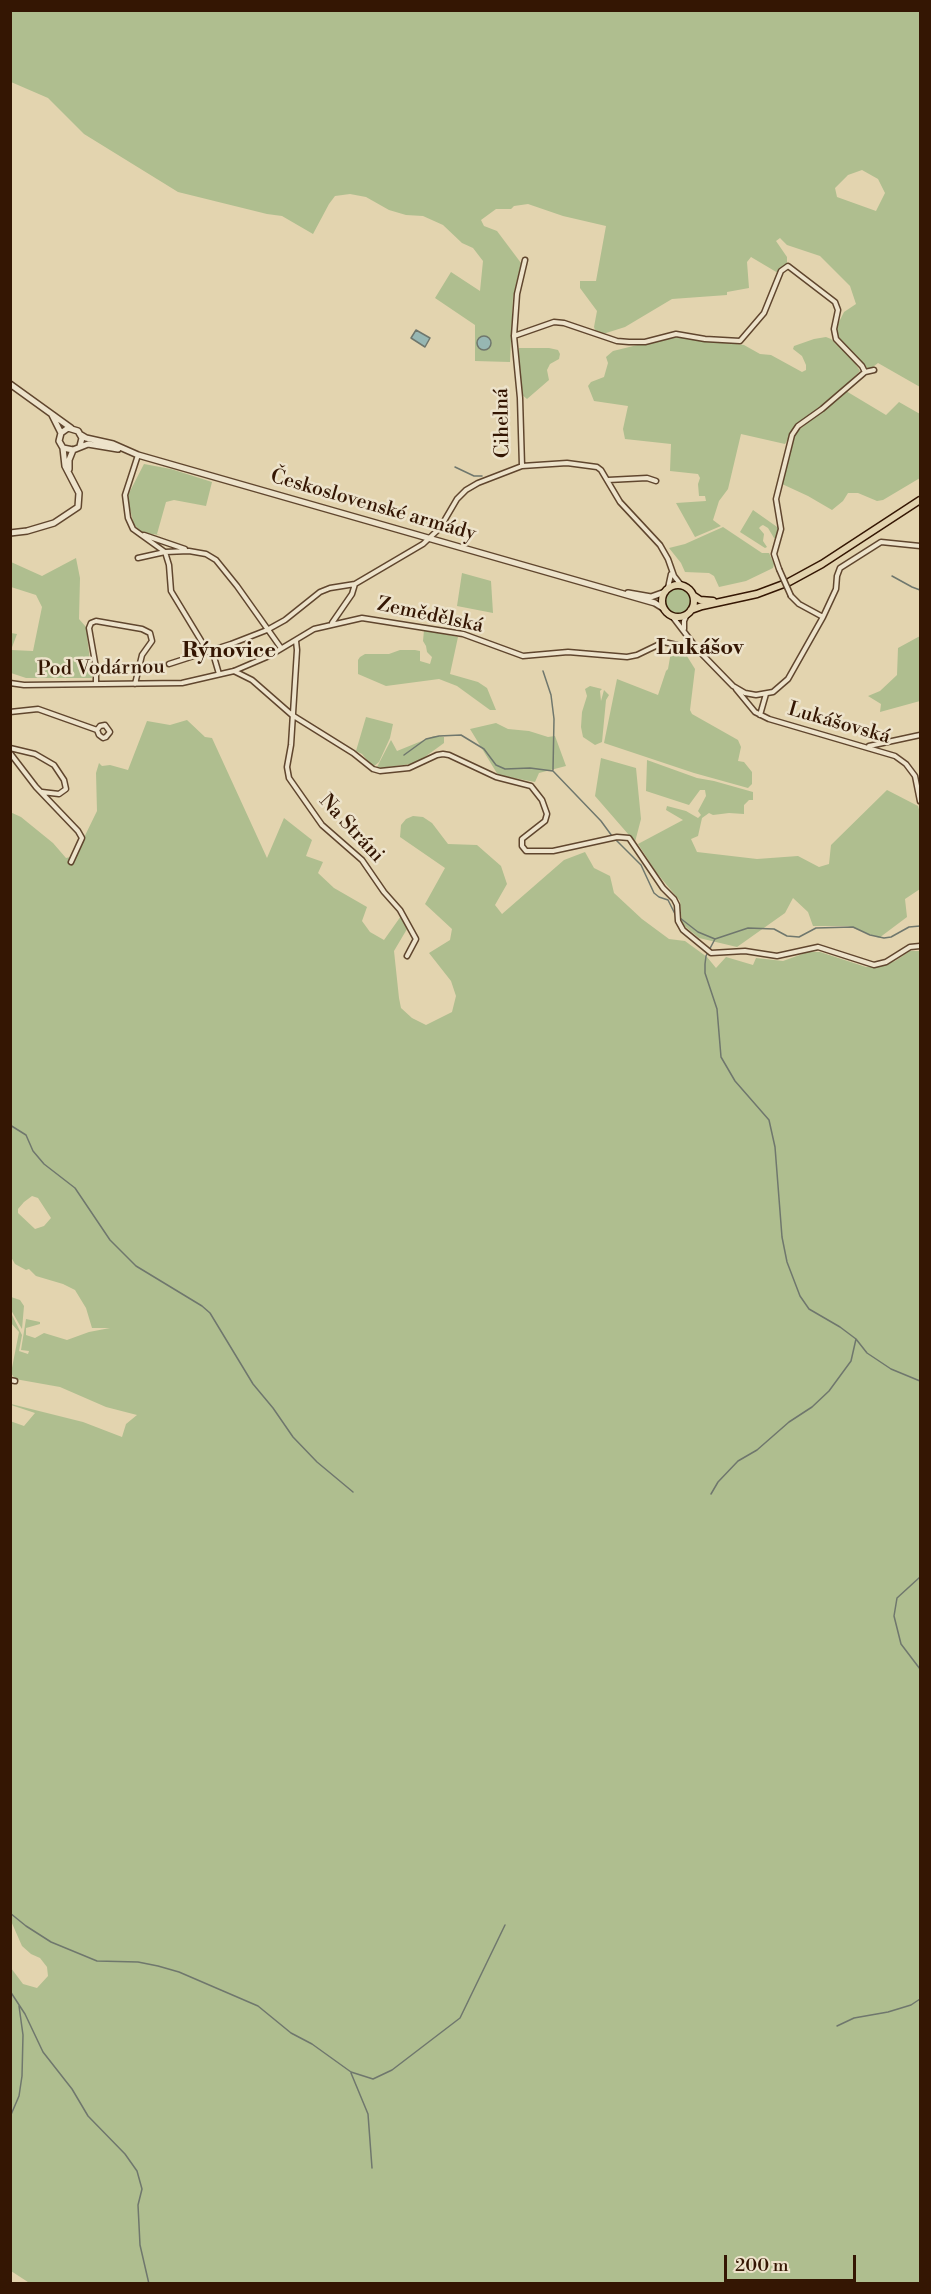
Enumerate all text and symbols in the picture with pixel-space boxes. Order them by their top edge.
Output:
street label: Cihelná [490,388,516,458]
street label: Československé armády [268,465,478,547]
street label: Zemědělská [375,593,485,639]
district label: Lukášov [656,636,744,662]
district label: Rýnovice [182,639,276,665]
street label: Pod Vodárnou [37,656,165,682]
street label: Lukášovská [785,698,893,750]
street label: Na Stráni [313,790,389,868]
scale bar [727,2243,859,2281]
text: 200 m [735,2254,789,2277]

